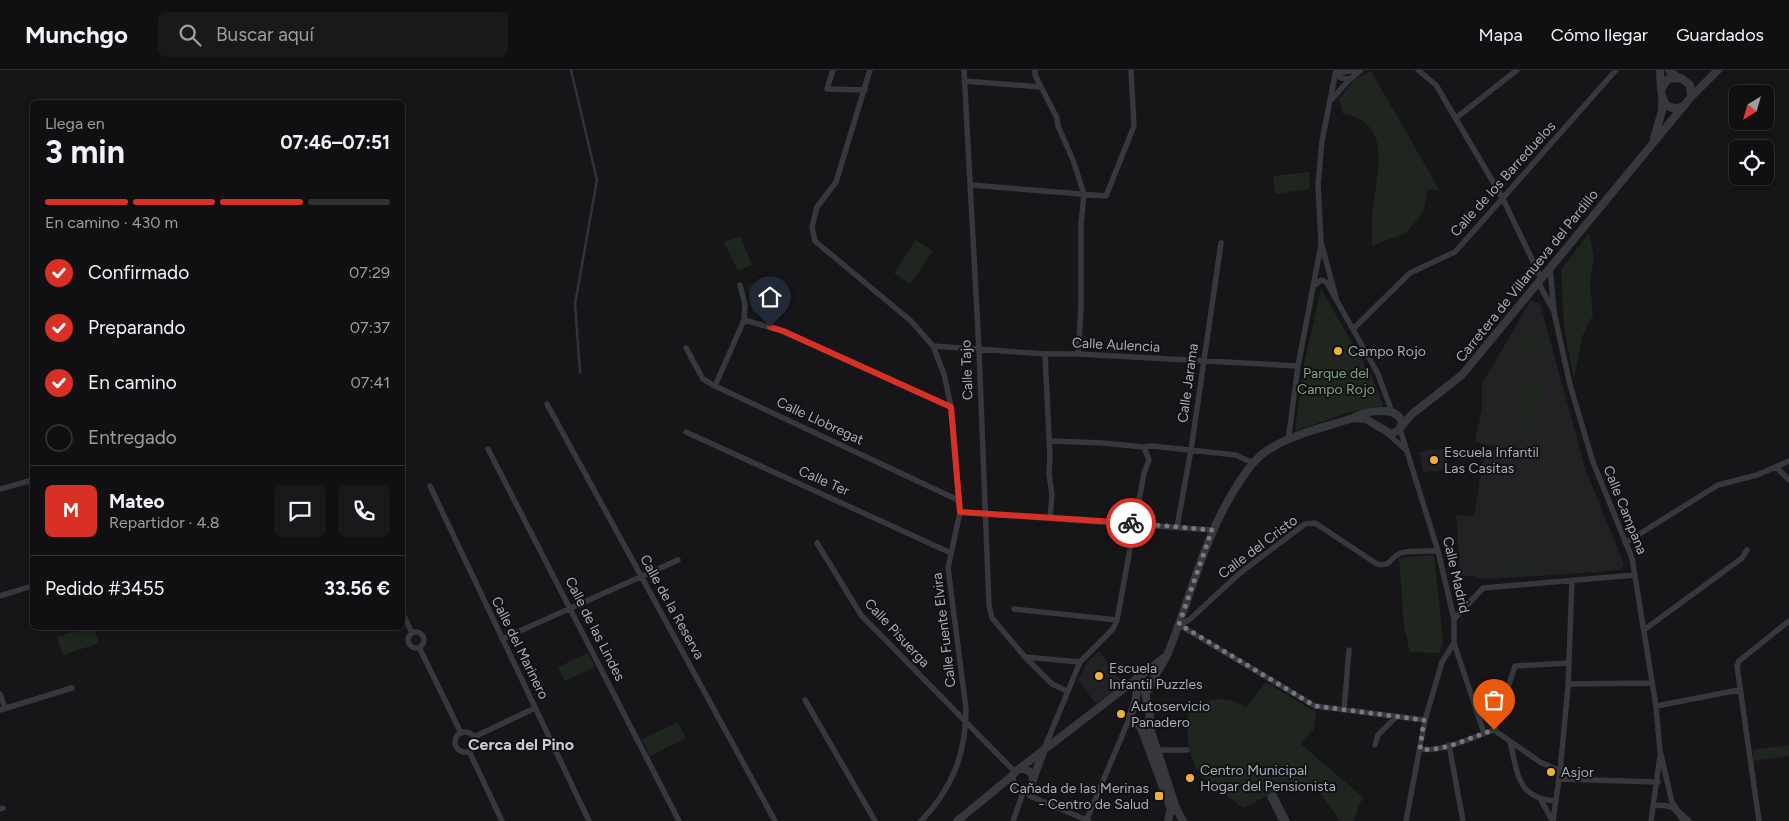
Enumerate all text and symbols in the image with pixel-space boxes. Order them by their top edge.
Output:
search box [158,12,508,57]
text: Munchgo [25,20,128,49]
icon: search [176,21,204,49]
text: Buscar aquí [216,23,314,46]
text: Mapa [1478,24,1523,46]
text: Cómo llegar [1551,24,1648,46]
text: Guardados [1676,24,1764,46]
north arrow [1729,85,1774,130]
map controls [1729,85,1774,185]
text: Llega en [45,114,105,133]
street label: Calle de los Barreduelos [1447,118,1559,240]
text: 07:46–07:51 [280,131,390,154]
text: 3 min [45,133,125,171]
button: locate [1729,140,1774,185]
street label: Carretera de Villanueva del Pardillo [1452,186,1602,366]
text: En camino · 430 m [45,213,178,232]
icon: check [45,259,73,287]
text: Confirmado [88,261,189,284]
text: 07:29 [349,263,390,282]
pin [749,276,791,327]
icon: home [756,283,784,311]
icon: check [45,314,73,342]
text: Preparando [88,316,186,339]
text: 07:37 [350,318,390,337]
street label: Calle Aulencia [1071,334,1161,356]
street label: Calle Tajo [957,340,977,400]
street label: Calle Jarama [1174,342,1202,424]
place label: Campo Rojo [1348,343,1426,360]
marker: Campo Rojo [1332,345,1344,357]
park label: Parque del Campo Rojo [1297,365,1375,398]
icon: check [45,369,73,397]
text: En camino [88,371,177,394]
text: 07:41 [351,373,390,392]
street label: Calle Llobregat [774,393,866,449]
text: Entregado [88,426,177,449]
place label: Escuela Infantil Las Casitas [1444,444,1539,477]
marker: Escuela Infantil Las Casitas [1428,454,1440,466]
street label: Calle Ter [796,462,852,500]
street label: Calle Campana [1600,463,1650,557]
button: chat [274,485,326,537]
button: phone [338,485,390,537]
text: Mateo [109,490,164,513]
courier [1106,498,1156,548]
text: M [63,499,79,522]
icon: bike [1117,509,1145,537]
street label: Calle del Cristo [1215,512,1301,582]
text: Repartidor · 4.8 [109,513,220,532]
street label: Calle Madrid [1439,535,1473,615]
street label: Calle de la Reserva [636,552,708,662]
street label: Calle Fuente Elvira [929,572,959,688]
street label: Calle de las Lindes [561,574,629,684]
text: Pedido #3455 [45,577,165,600]
text: 33.56 € [324,577,390,600]
street label: Calle del Marinero [488,594,552,702]
street label: Calle Pisuerga [861,595,933,671]
place label: Escuela Infantil Puzzles [1109,660,1203,693]
marker: Escuela Infantil Puzzles [1093,670,1105,682]
pin [1473,679,1515,730]
icon: bag [1480,686,1508,714]
place label: Autoservicio Panadero [1131,698,1210,731]
marker: Autoservicio Panadero [1115,708,1127,720]
district label: Cerca del Pino [468,735,574,754]
place label: Centro Municipal Hogar del Pensionista [1200,762,1336,795]
place label: Asjor [1561,764,1594,781]
marker: Asjor [1545,766,1557,778]
marker: Centro Municipal Hogar del Pensionista [1184,772,1196,784]
place label: Cañada de las Merinas - Centro de Salud [1010,780,1149,813]
marker: Cañada de las Merinas - Centro de Salud [1153,790,1165,802]

